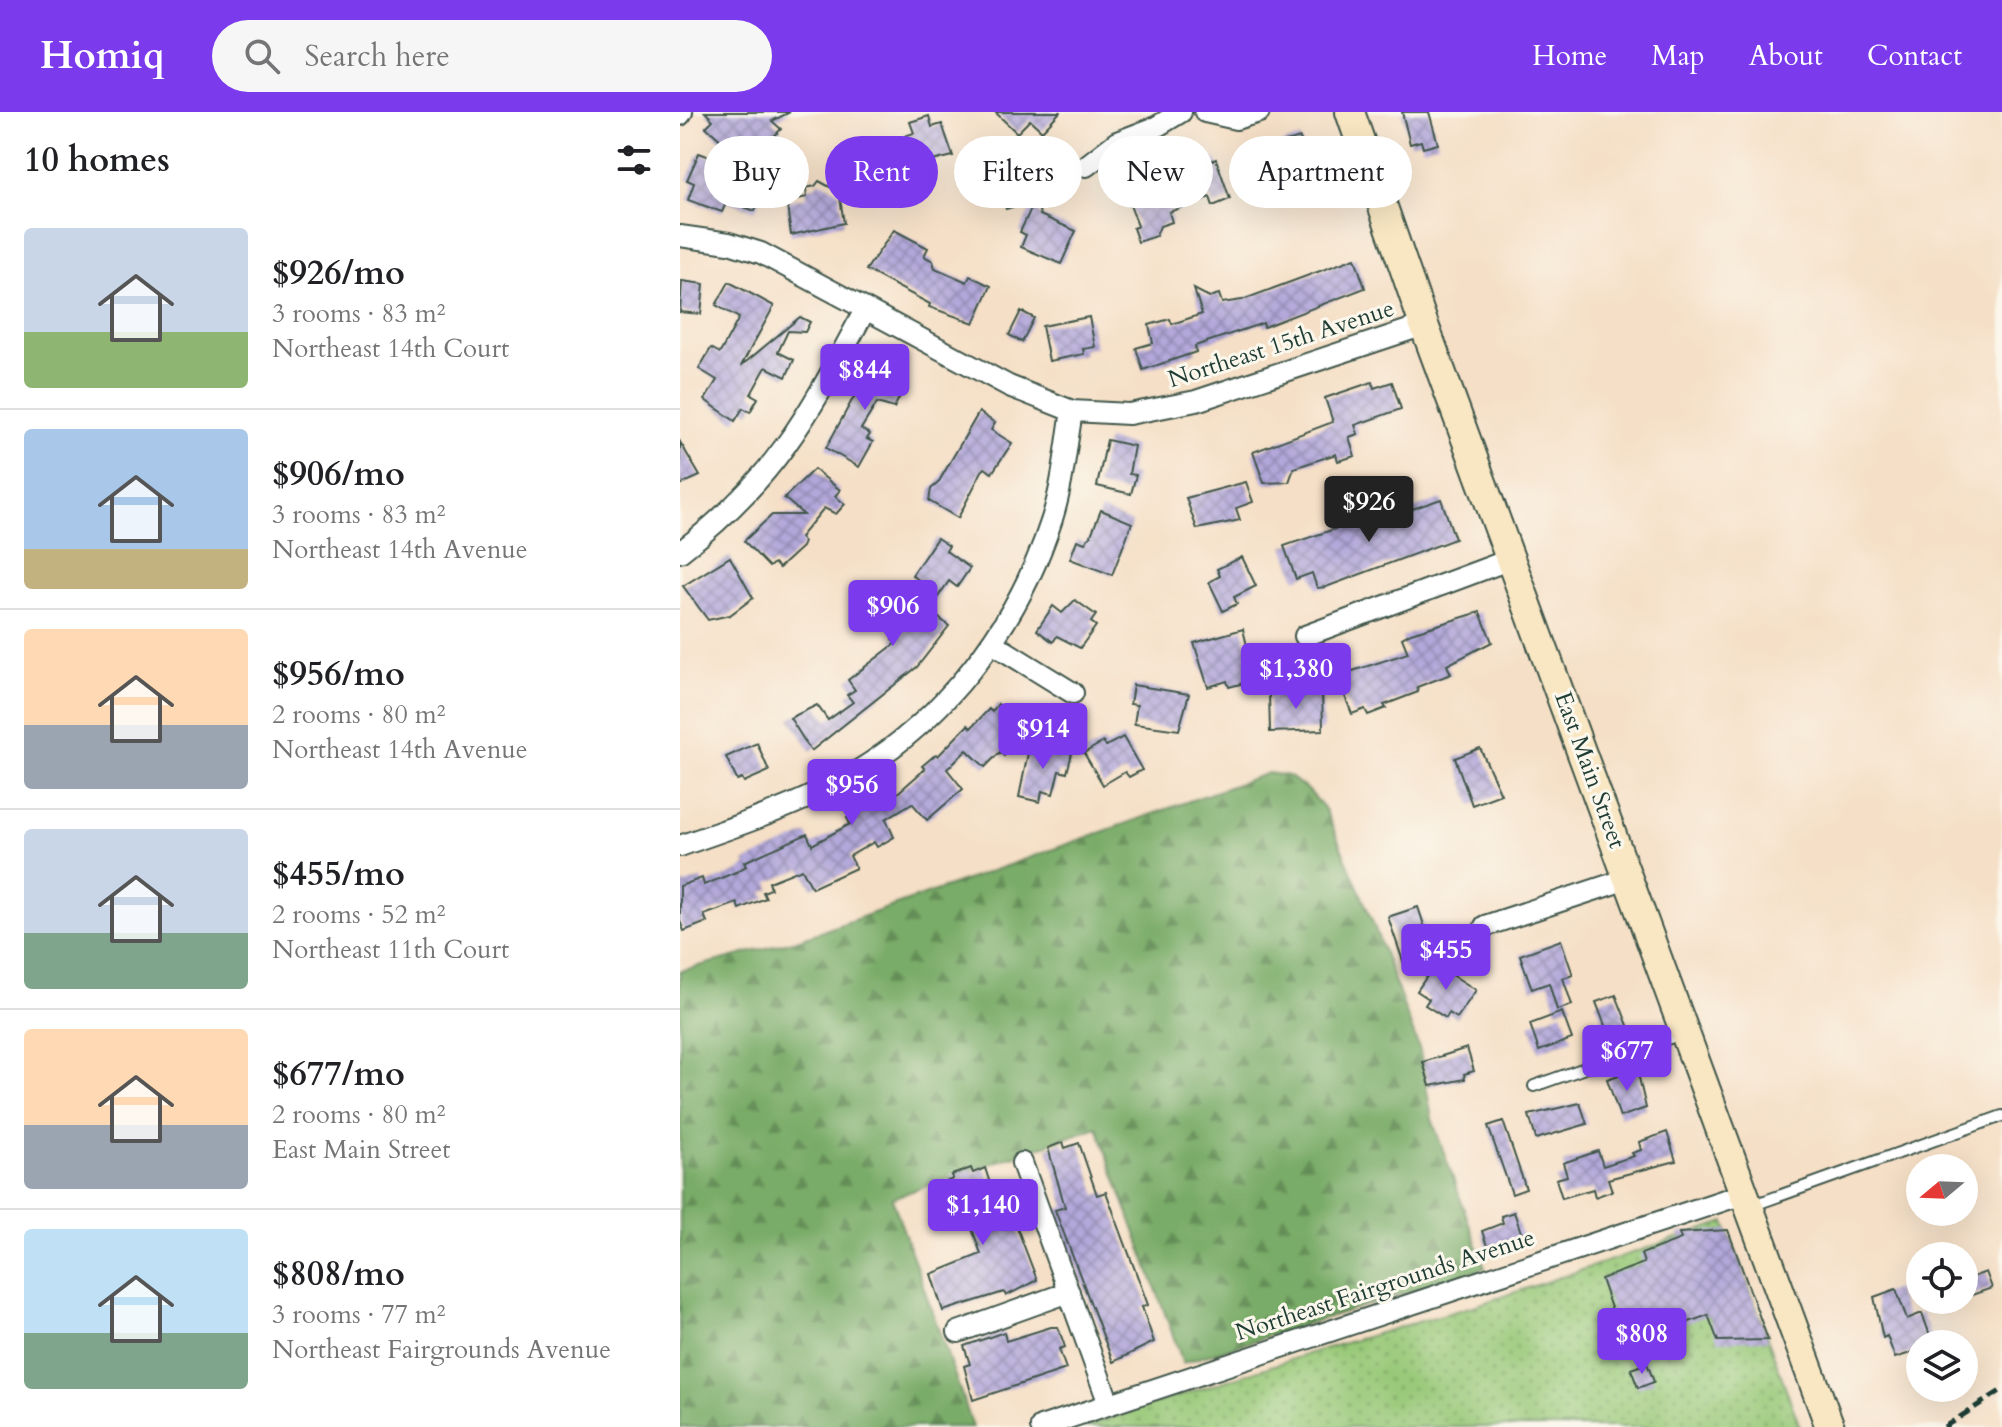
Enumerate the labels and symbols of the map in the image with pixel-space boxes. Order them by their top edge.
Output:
street label: Northeast 15th Avenue [1164,292,1398,396]
pin: $844 [818,344,912,412]
pin: $926 [1322,476,1416,544]
pin: $906 [846,580,940,648]
pin: $1,380 [1231,643,1361,711]
street label: East Main Street [1546,687,1634,853]
pin: $914 [996,703,1090,771]
pin: $956 [805,759,899,827]
pin: $455 [1399,924,1493,992]
pin: $677 [1580,1025,1674,1093]
north arrow [1906,1154,1978,1226]
pin: $1,140 [918,1179,1048,1247]
street label: Northeast Fairgrounds Avenue [1231,1221,1539,1349]
pin: $808 [1595,1308,1689,1376]

